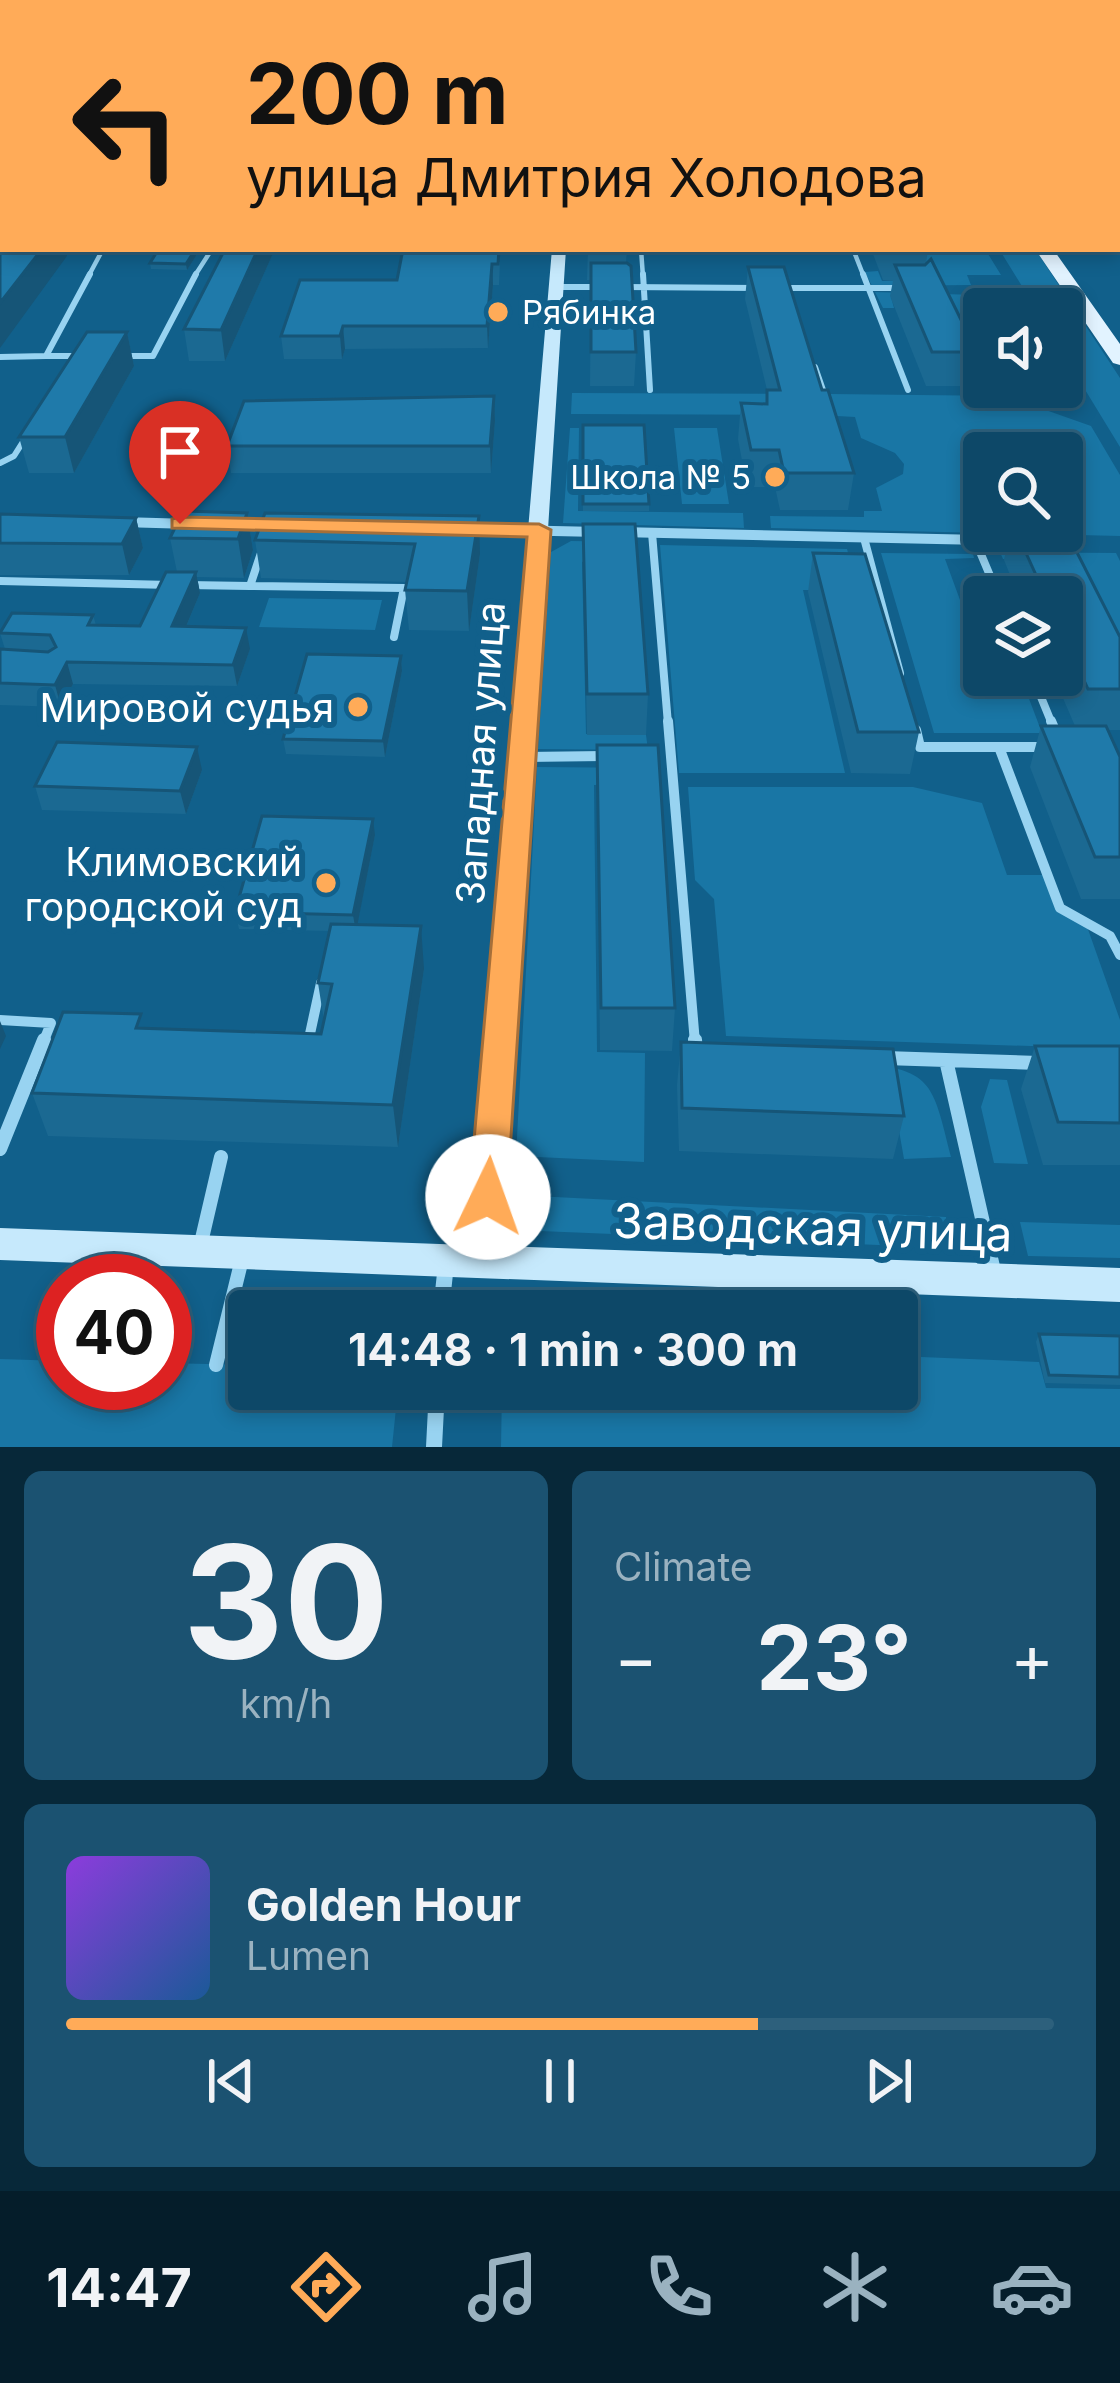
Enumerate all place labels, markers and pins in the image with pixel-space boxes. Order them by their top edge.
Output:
place label: Рябинка [522,292,656,332]
marker: Рябинка [485,299,511,325]
pin [129,401,231,524]
place label: Школа № 5 [570,457,751,497]
marker: Школа № 5 [762,464,788,490]
place label: Мировой судья [39,684,334,731]
marker: Мировой судья [345,694,371,720]
place label: Климовский городской суд [24,838,302,930]
marker: Климовский городской суд [313,870,339,896]

